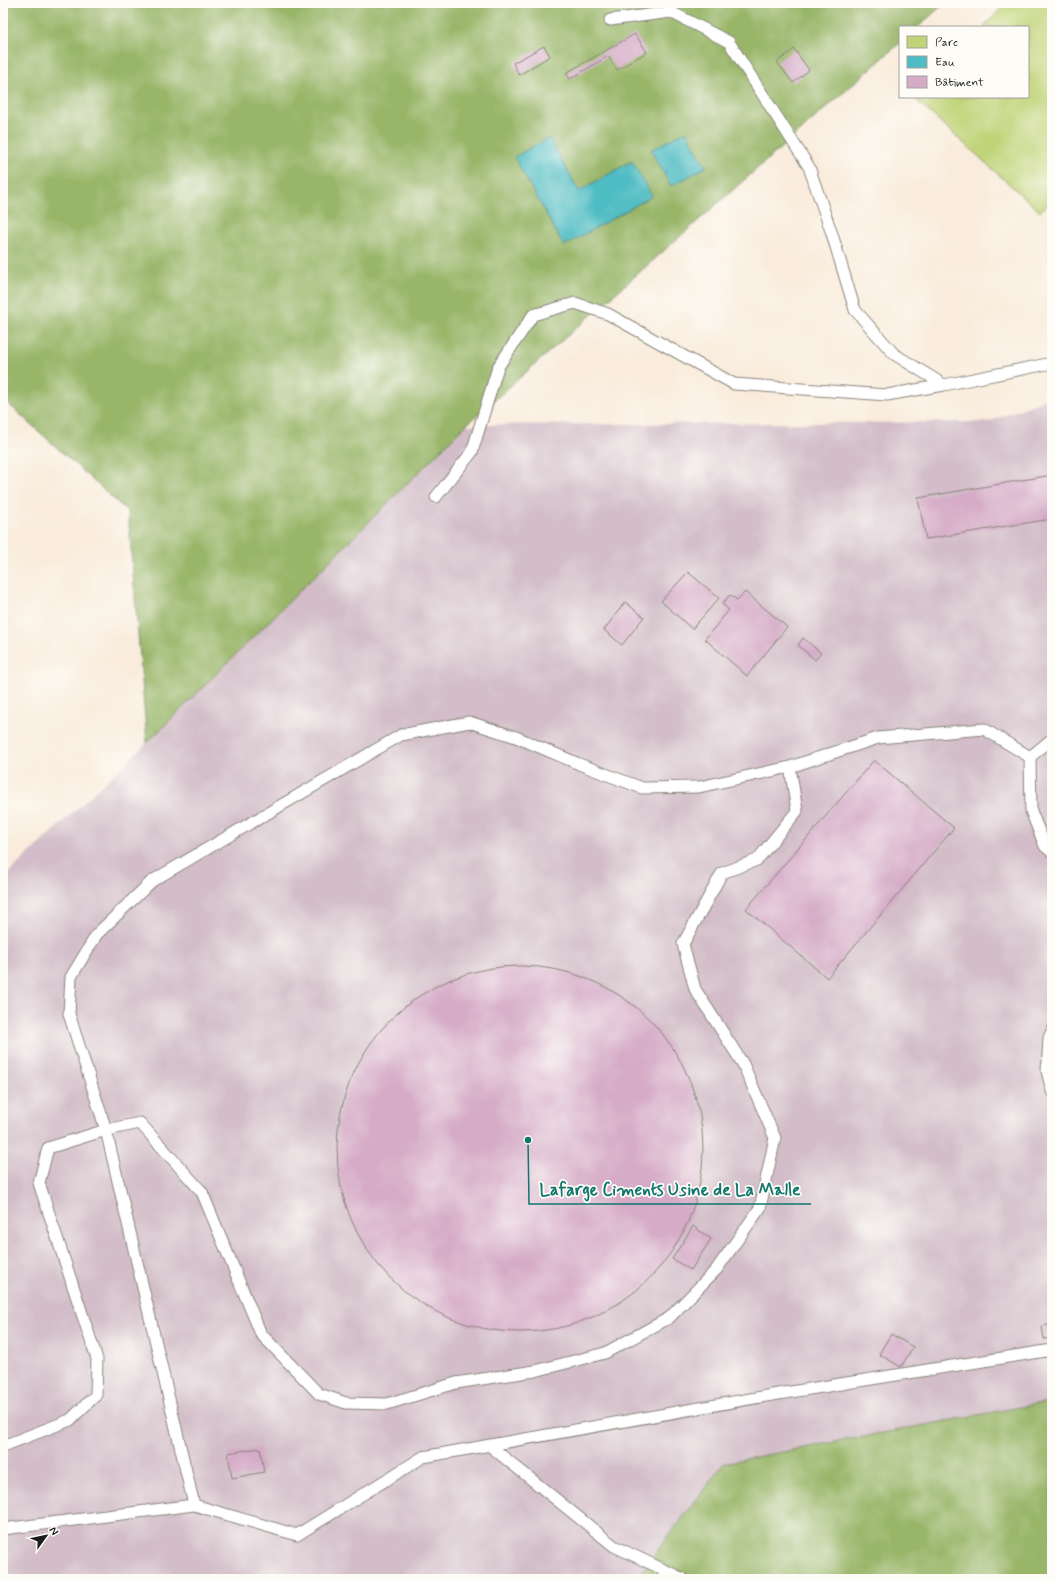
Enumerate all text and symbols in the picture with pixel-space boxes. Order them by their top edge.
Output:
legend [899,26,1029,98]
text: Parc [935,35,958,51]
text: Eau [935,55,955,71]
text: Bâtiment [935,75,984,91]
callout: Lafarge Ciments Usine de La Malle [529,1175,811,1204]
text: Lafarge Ciments Usine de La Malle [540,1179,801,1202]
north arrow [26,1516,66,1556]
text: N [46,1524,61,1538]

